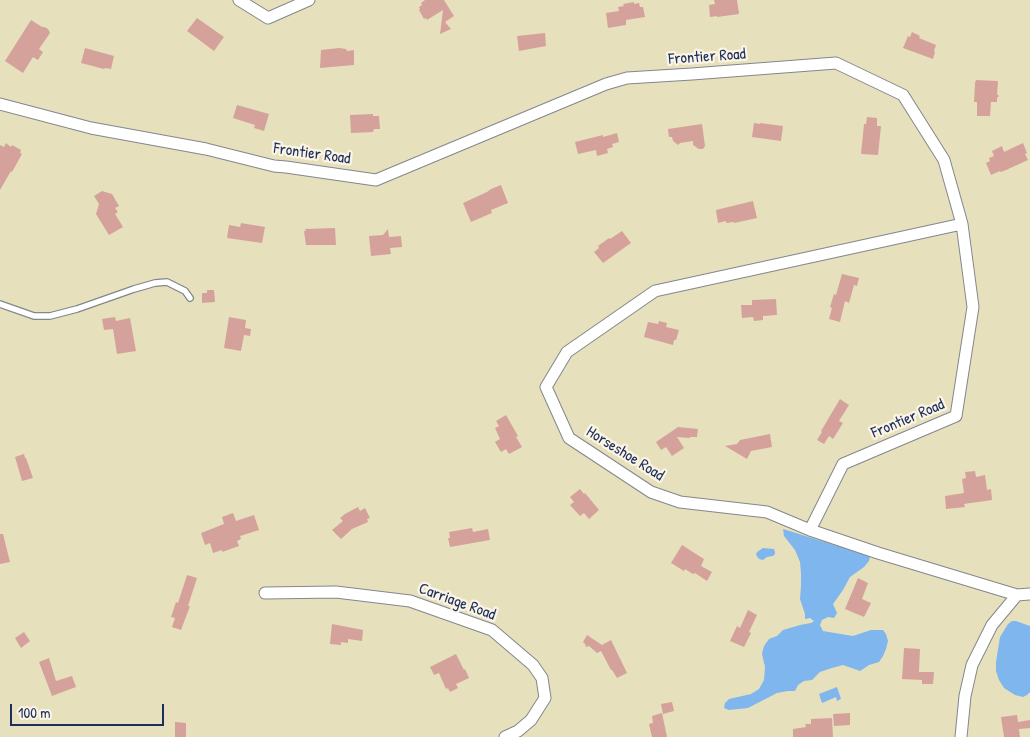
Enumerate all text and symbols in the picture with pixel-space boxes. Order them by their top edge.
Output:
street label: Frontier Road [668,45,746,69]
street label: Frontier Road [272,139,352,169]
street label: Frontier Road [869,395,947,443]
street label: Horseshoe Road [583,422,667,486]
street label: Carriage Road [416,579,498,625]
scale bar [12,694,166,726]
text: 100 m [18,702,51,723]

